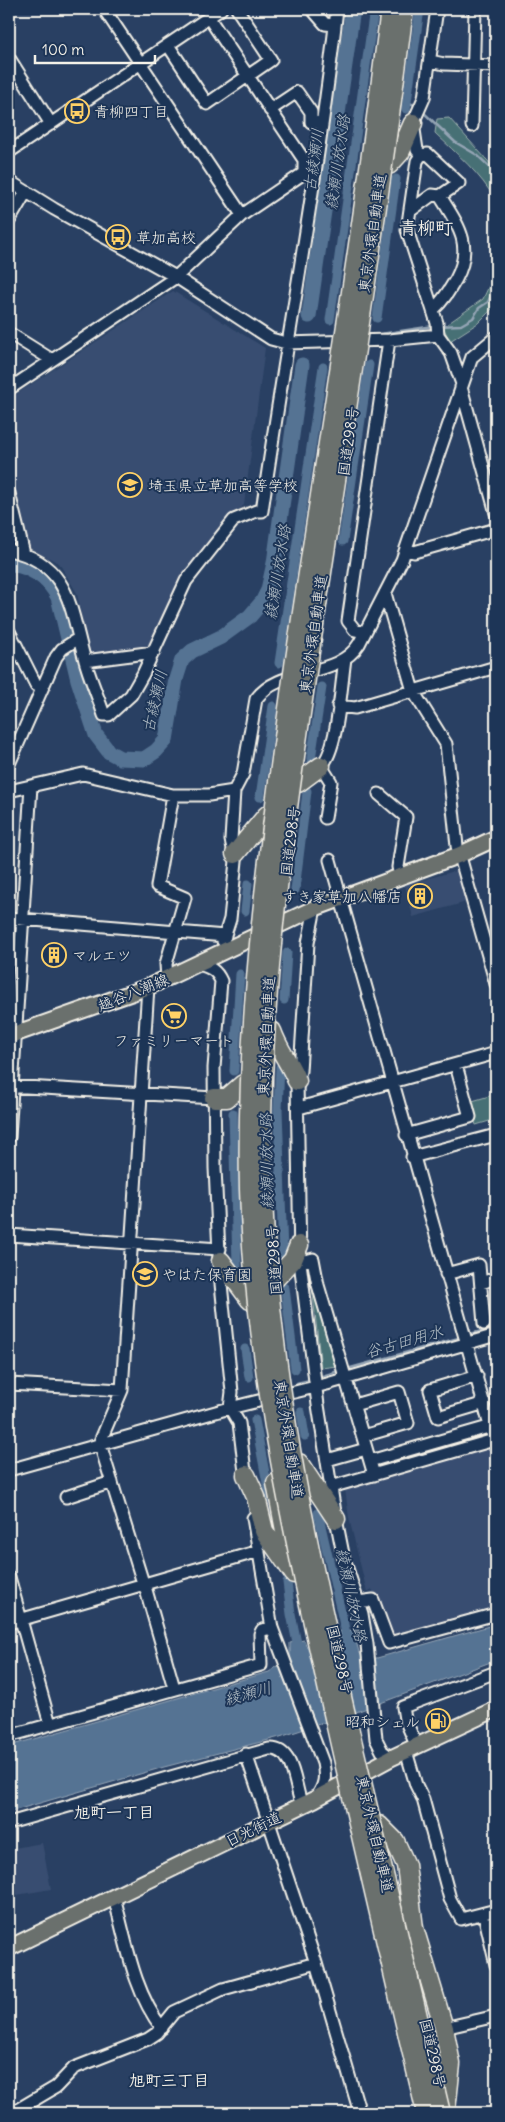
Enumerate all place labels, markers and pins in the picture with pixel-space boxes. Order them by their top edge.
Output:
bus stop icon: 青柳四丁目 [64,98,90,124]
place label: 青柳四丁目 [94,102,169,121]
bus stop icon: 草加高校 [105,224,131,250]
place label: 草加高校 [136,228,196,247]
school or university icon: 埼玉県立草加高等学校 [117,472,143,498]
place label: 埼玉県立草加高等学校 [148,476,298,495]
building icon: すき家草加八幡店 [407,883,433,909]
place label: すき家草加八幡店 [282,887,402,906]
building icon: マルエツ [41,942,67,968]
place label: マルエツ [72,946,132,965]
supermarket icon: ファミリーマート [161,1003,187,1029]
place label: ファミリーマート [114,1031,234,1050]
school or university icon: やはた保育園 [132,1261,158,1287]
place label: やはた保育園 [162,1265,252,1284]
fuel station icon: 昭和シェル [425,1708,451,1734]
place label: 昭和シェル [345,1712,420,1731]

